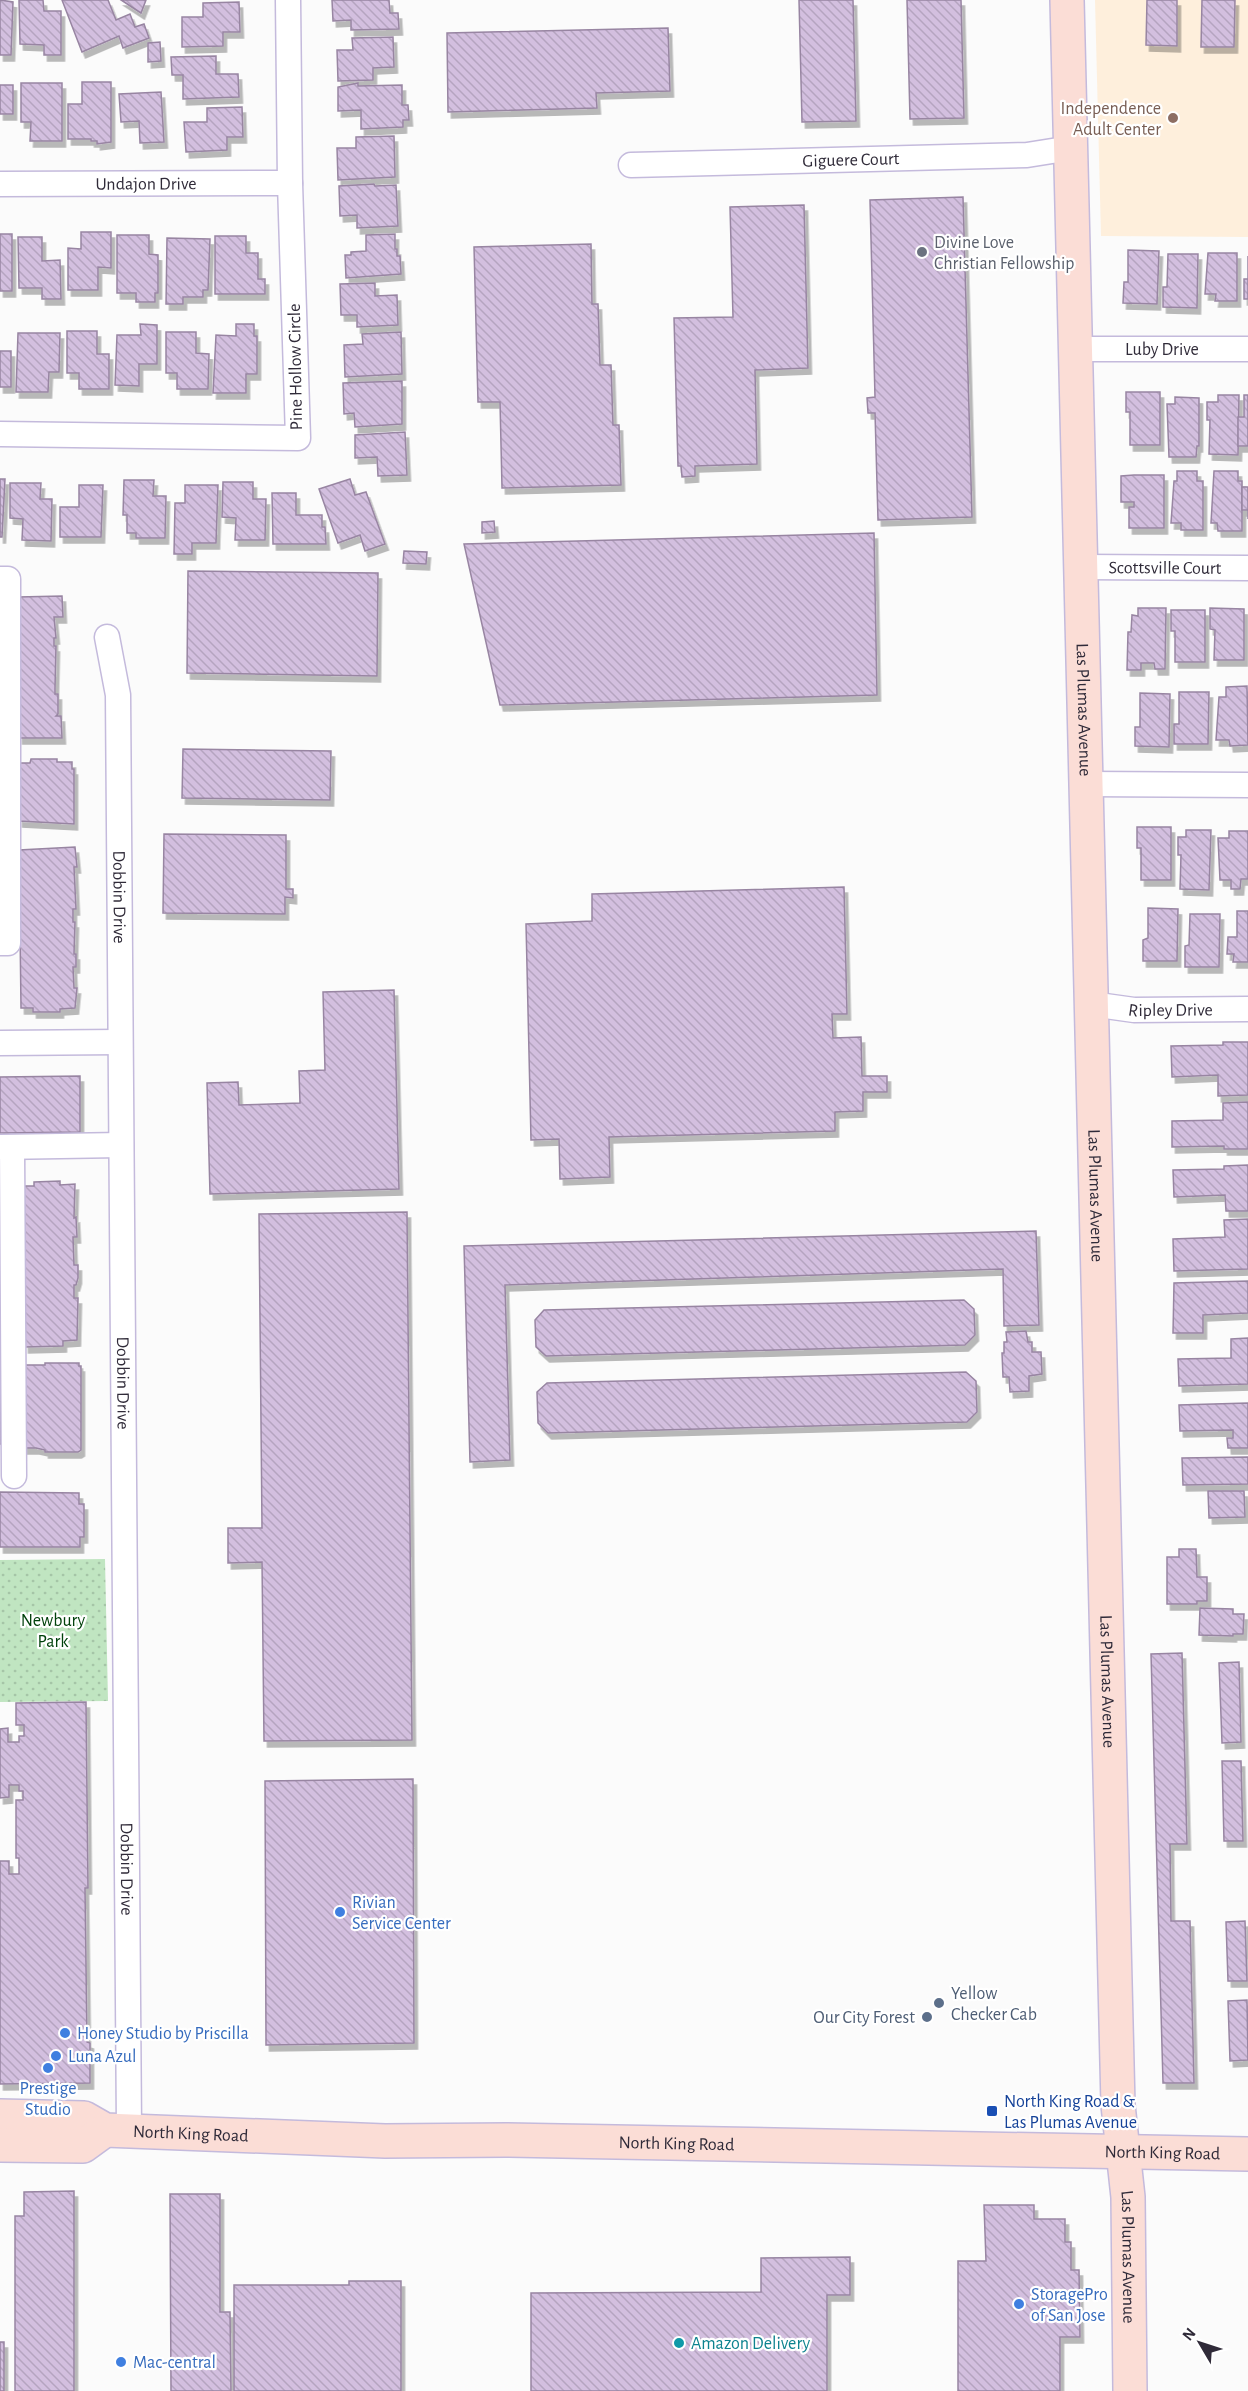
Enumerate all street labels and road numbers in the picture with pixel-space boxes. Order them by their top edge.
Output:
street label: Giguere Court [802,150,900,171]
street label: Undajon Drive [95,175,197,194]
street label: Pine Hollow Circle [286,303,306,431]
street label: Luby Drive [1125,341,1199,359]
street label: Scottsville Court [1109,559,1222,578]
street label: Las Plumas Avenue [1073,643,1094,777]
street label: Dobbin Drive [109,850,128,944]
street label: Ripley Drive [1127,1001,1213,1021]
street label: Las Plumas Avenue [1084,1129,1106,1262]
street label: Dobbin Drive [113,1336,132,1430]
street label: Las Plumas Avenue [1096,1615,1117,1748]
street label: Dobbin Drive [117,1822,135,1916]
street label: North King Road [133,2123,249,2146]
street label: North King Road [619,2134,735,2154]
street label: North King Road [1104,2143,1220,2163]
street label: Las Plumas Avenue [1117,2189,1137,2324]

